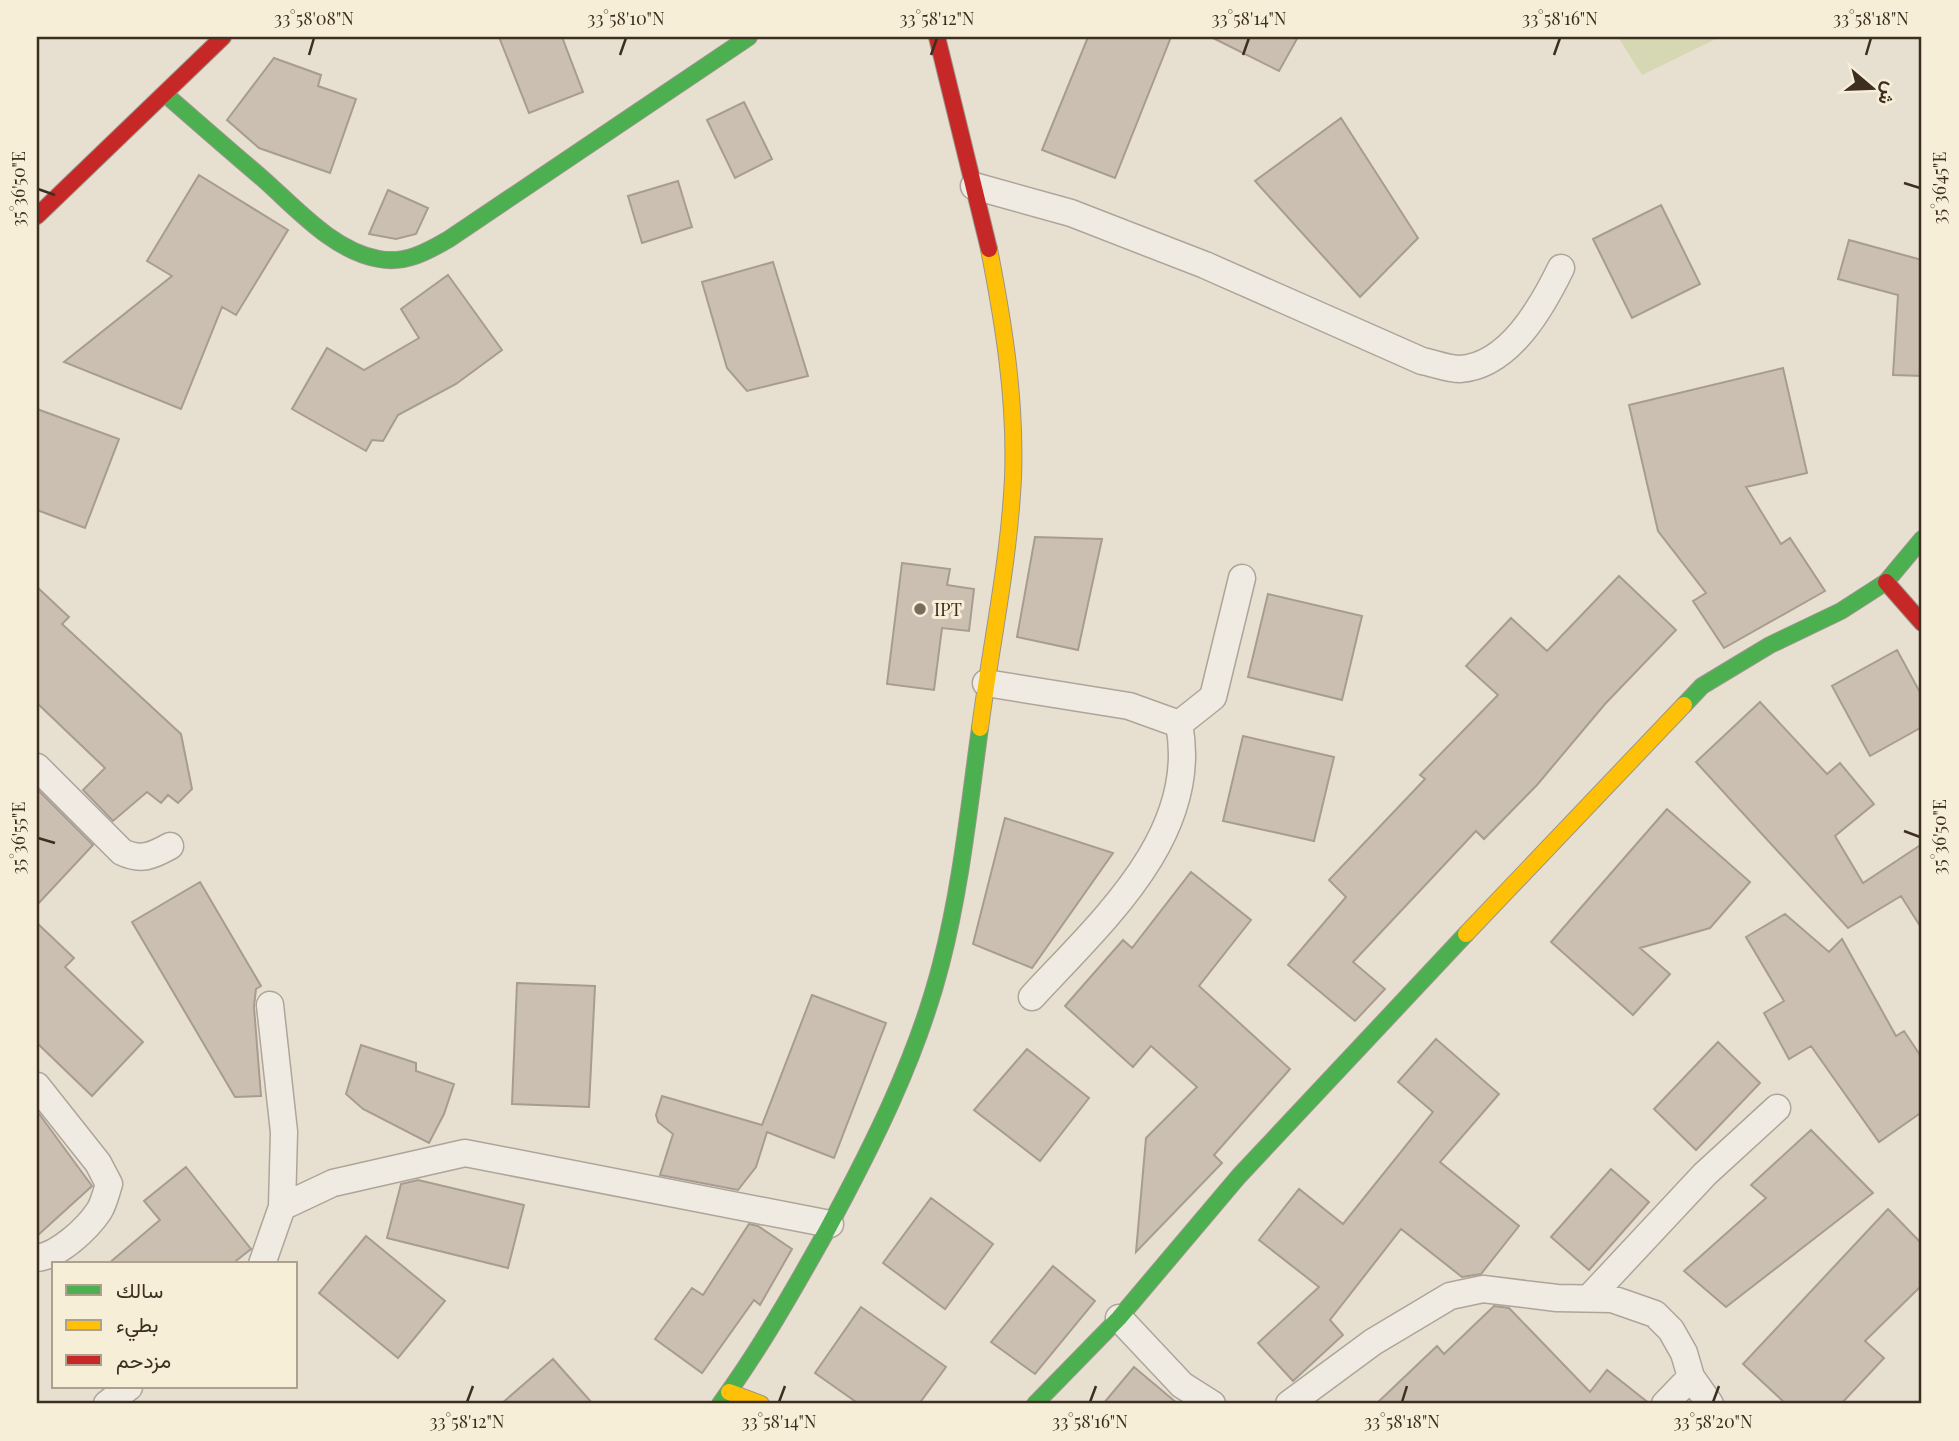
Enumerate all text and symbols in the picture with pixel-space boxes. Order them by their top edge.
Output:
text: 33°58'08"N [274,6,354,30]
text: 33°58'10"N [587,6,665,30]
text: 33°58'12"N [899,6,975,30]
text: 33°58'14"N [1211,6,1287,30]
text: 33°58'16"N [1522,6,1598,30]
text: 33°58'18"N [1833,6,1909,30]
north arrow [1836,52,1906,122]
text: ش [1873,79,1905,109]
text: 35°36'50"E [6,151,30,227]
text: 35°36'45"E [1927,152,1951,224]
place label: IPT [934,597,962,621]
marker: IPT [912,601,928,617]
text: 35°36'50"E [1927,799,1951,875]
text: 35°36'55"E [6,802,30,874]
legend [52,1262,298,1388]
text: سالك [116,1275,163,1303]
text: بطيء [116,1309,159,1342]
text: مزدحم [116,1345,171,1375]
text: 33°58'12"N [429,1409,505,1433]
text: 33°58'14"N [741,1409,817,1433]
text: 33°58'16"N [1052,1409,1128,1433]
text: 33°58'18"N [1364,1409,1440,1433]
text: 33°58'20"N [1673,1409,1753,1433]

